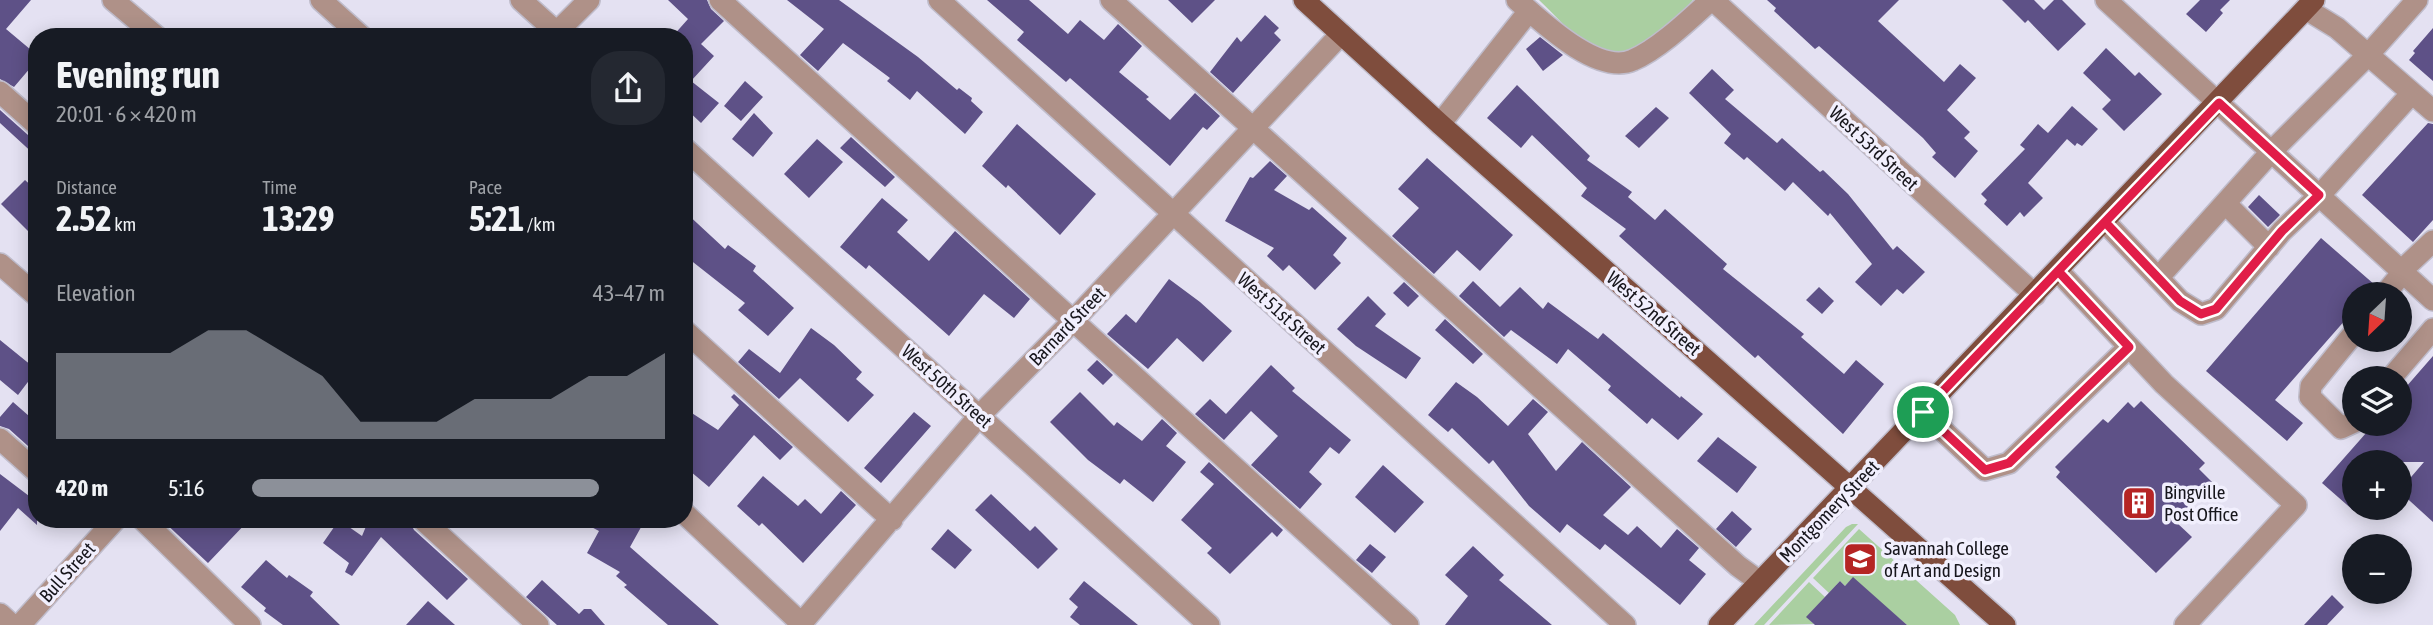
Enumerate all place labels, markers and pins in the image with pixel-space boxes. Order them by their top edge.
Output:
pin [1893,382,1953,442]
place label: Bingville Post Office [2164,481,2238,525]
building icon: Bingville Post Office [2120,484,2158,522]
place label: Savannah College of Art and Design [1884,537,2009,581]
school or university icon: Savannah College of Art and Design [1841,540,1879,578]

